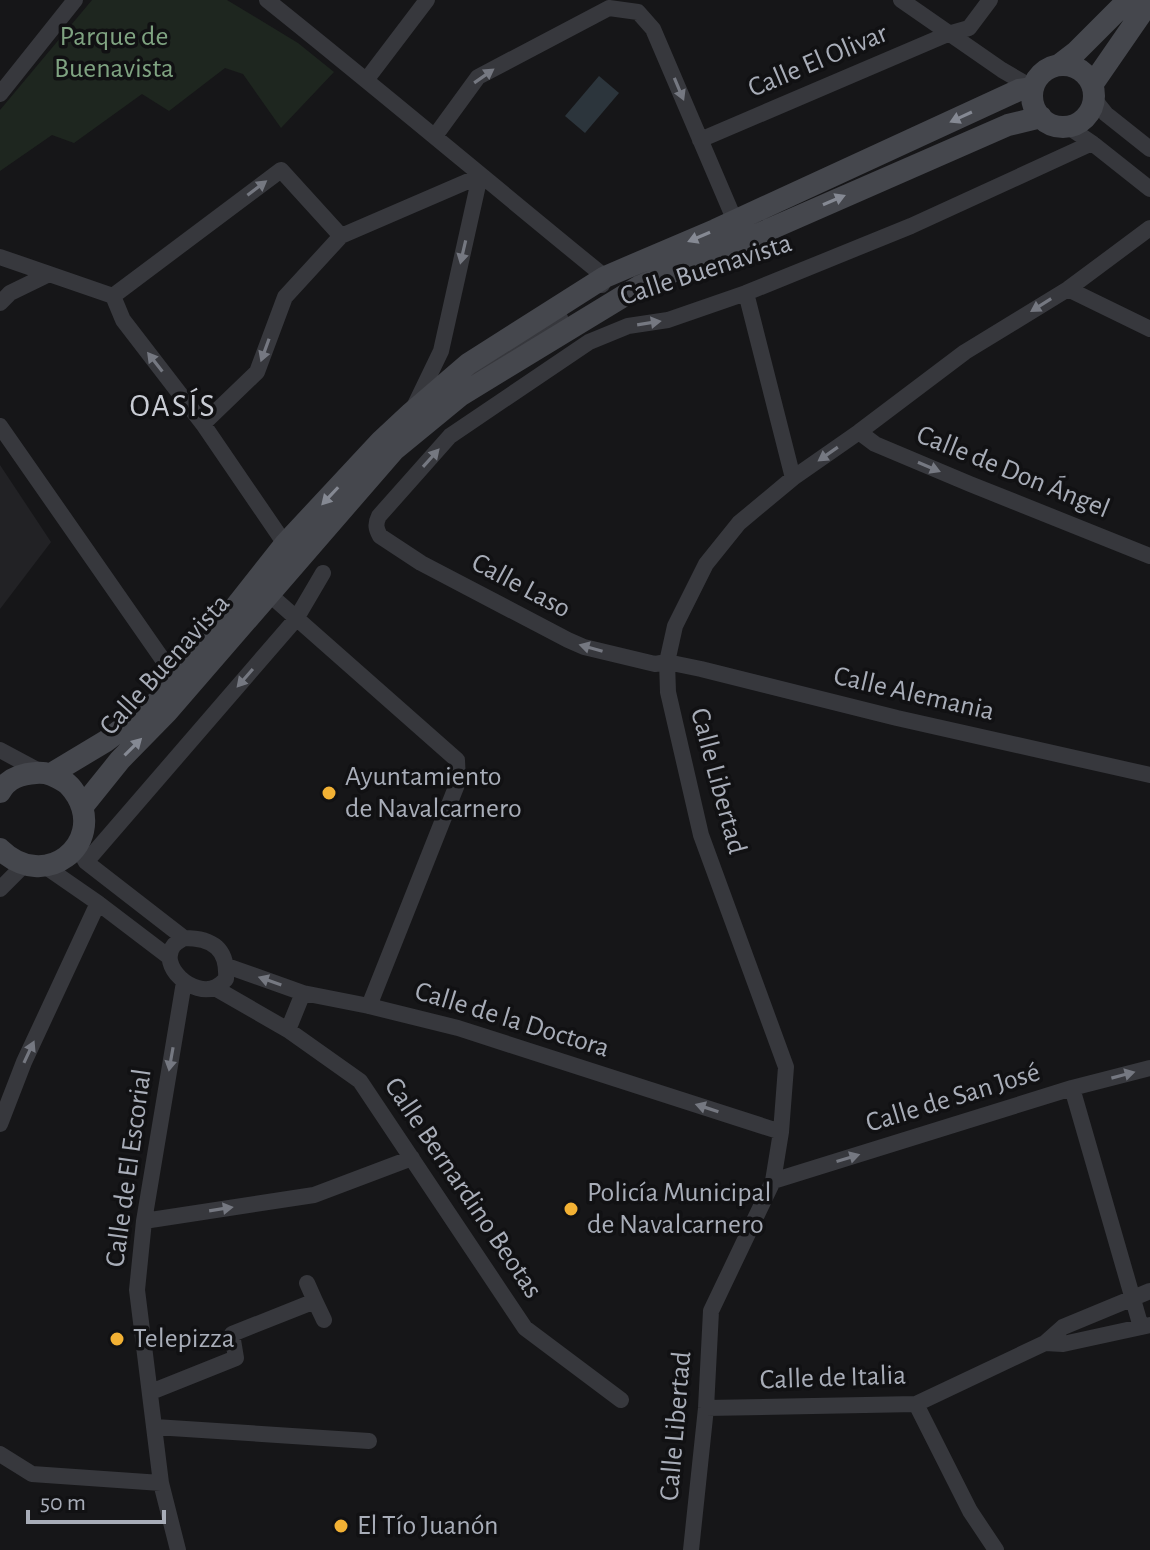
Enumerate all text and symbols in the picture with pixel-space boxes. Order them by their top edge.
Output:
street label: Calle El Olivar [744,19,892,103]
park label: Parque de Buenavista [54,23,174,83]
one-way arrow [474,69,495,84]
one-way arrow [672,77,685,101]
one-way arrow [949,110,973,124]
one-way arrow [247,180,267,196]
one-way arrow [823,194,846,207]
street label: Calle Buenavista [617,229,795,311]
one-way arrow [687,230,711,243]
one-way arrow [456,239,469,264]
one-way arrow [1030,298,1052,312]
one-way arrow [637,316,662,329]
one-way arrow [258,338,271,362]
one-way arrow [148,352,164,372]
district label: OASÍS [129,387,217,422]
street label: Calle de Don Ángel [913,418,1115,523]
one-way arrow [817,446,838,461]
one-way arrow [421,448,439,467]
one-way arrow [917,460,940,473]
one-way arrow [321,486,339,505]
street label: Calle Laso [467,548,575,624]
street label: Calle Buenavista [95,589,235,741]
one-way arrow [579,641,603,654]
street label: Calle Alemania [831,662,997,726]
one-way arrow [237,668,254,688]
street label: Calle Libertad [685,705,751,857]
one-way arrow [123,738,142,757]
place label: Ayuntamiento de Navalcarnero [345,763,522,823]
marker: Ayuntamiento de Navalcarnero [320,784,338,802]
one-way arrow [257,974,281,987]
street label: Calle de la Doctora [411,977,613,1063]
one-way arrow [22,1040,36,1063]
one-way arrow [164,1047,177,1072]
street label: Calle de San José [863,1058,1043,1138]
street label: Calle de El Escorial [101,1067,157,1269]
one-way arrow [1111,1068,1136,1080]
street label: Calle Bernardino Beotas [379,1073,547,1303]
one-way arrow [695,1101,719,1114]
one-way arrow [836,1151,860,1164]
place label: Policía Municipal de Navalcarnero [587,1179,771,1239]
marker: Policía Municipal de Navalcarnero [562,1200,580,1218]
one-way arrow [208,1202,233,1215]
place label: Telepizza [133,1325,235,1353]
marker: Telepizza [108,1330,126,1348]
street label: Calle Libertad [656,1350,696,1502]
street label: Calle de Italia [759,1361,907,1395]
scale bar [28,1474,164,1524]
text: 50 m [40,1491,86,1515]
place label: El Tío Juanón [357,1512,499,1540]
marker: El Tío Juanón [332,1517,350,1535]

